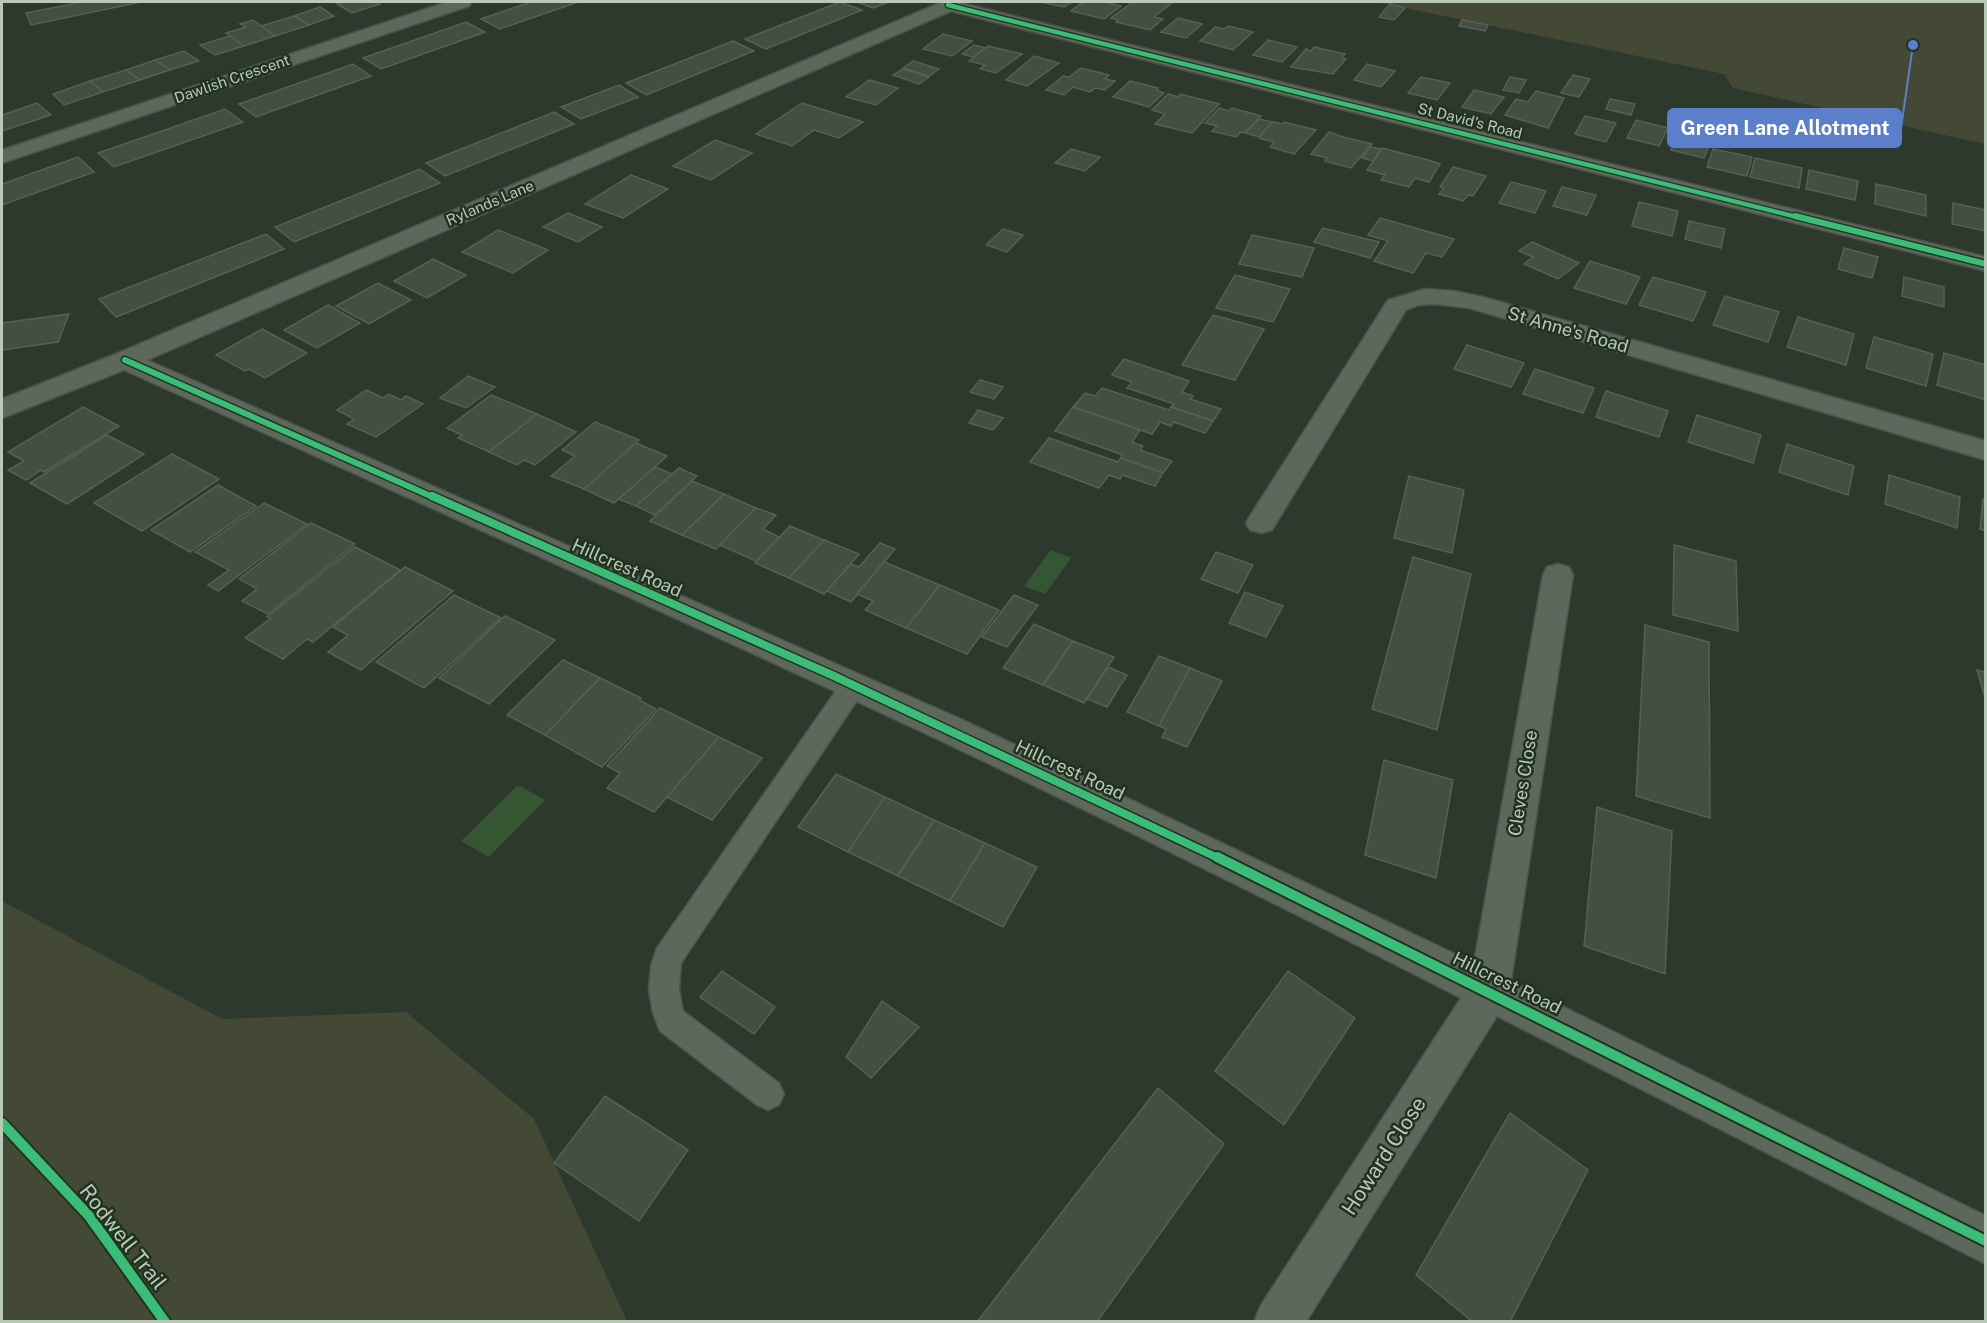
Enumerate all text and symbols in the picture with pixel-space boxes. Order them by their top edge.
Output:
street label: Dawlish Crescent [172,51,292,106]
street label: St David's Road [1416,99,1524,142]
callout: Green Lane Allotment [1668,109,1901,147]
text: Green Lane Allotment [1681,116,1889,140]
street label: Rylands Lane [443,176,536,229]
street label: St Anne's Road [1505,302,1631,357]
street label: Hillcrest Road [569,534,685,601]
street label: Cleves Close [1504,729,1541,837]
street label: Hillcrest Road [1012,735,1128,804]
street label: Hillcrest Road [1450,947,1565,1018]
street label: Howard Close [1336,1092,1431,1219]
street label: Rodwell Trail [75,1179,172,1294]

